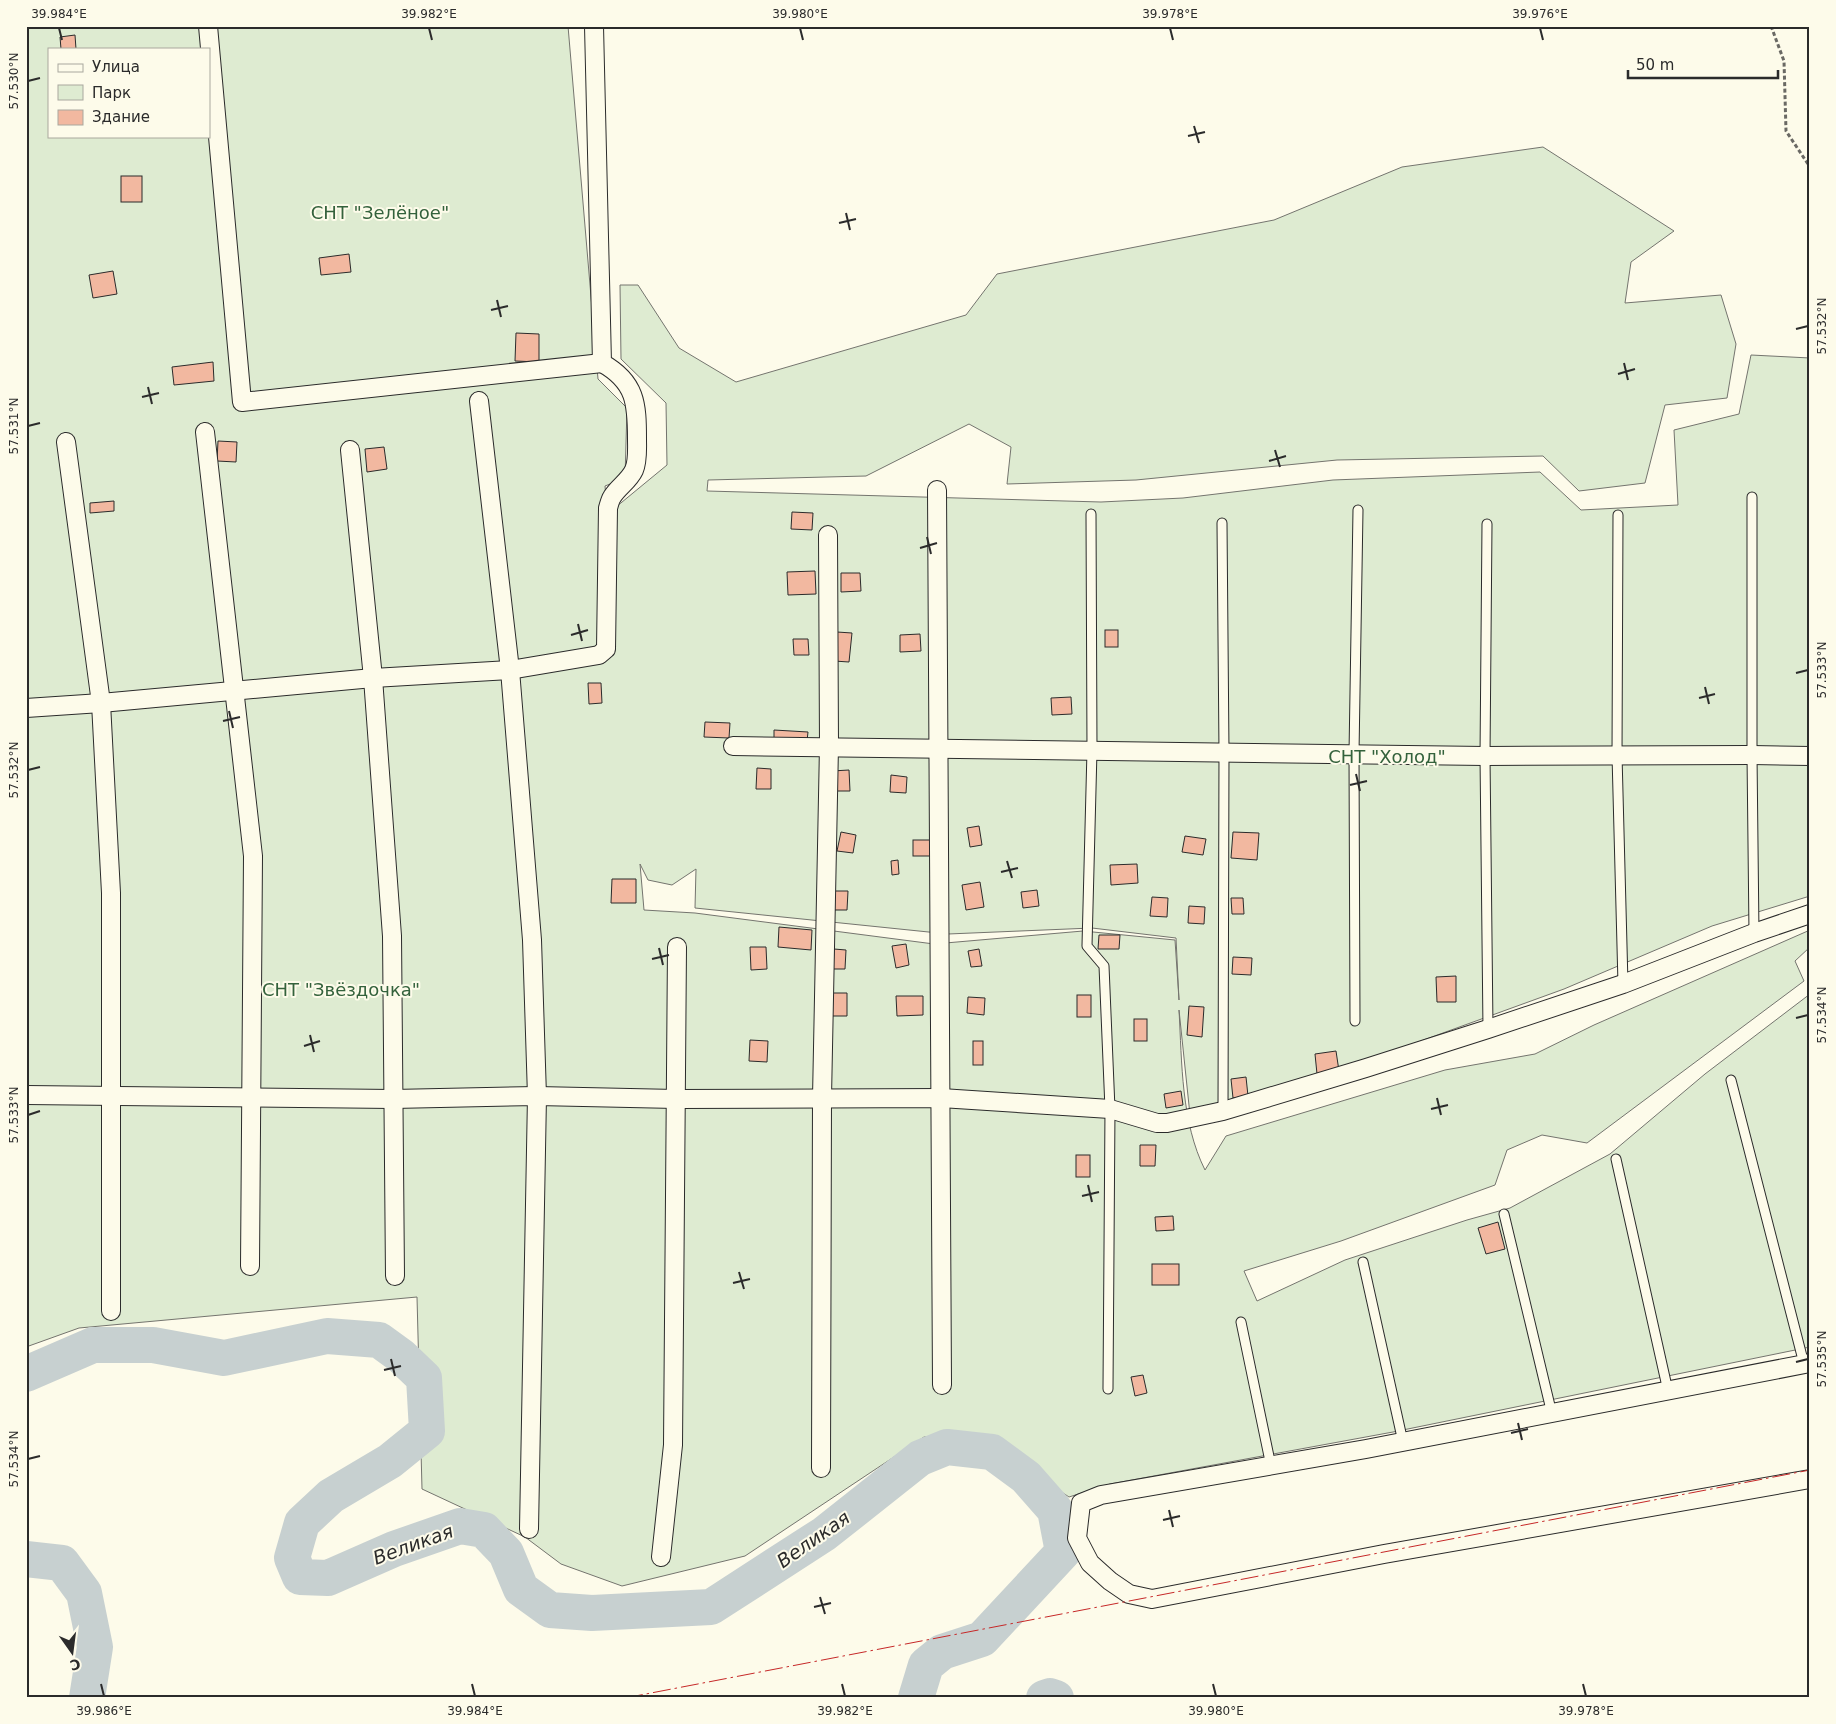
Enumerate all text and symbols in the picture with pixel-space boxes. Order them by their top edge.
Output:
text: 39.984°E [31,7,87,21]
text: 39.982°E [401,7,457,21]
text: 39.980°E [772,7,828,21]
text: 39.978°E [1142,7,1198,21]
text: 39.976°E [1512,7,1568,21]
legend [48,48,210,138]
scale bar [1628,48,1778,80]
text: 57.530°N [7,53,21,109]
text: 50 m [1636,56,1674,74]
text: Улица [92,58,140,76]
text: Парк [92,84,131,102]
text: Здание [92,108,150,126]
park label: СНТ "Зелёное" [311,202,449,223]
text: 57.532°N [1815,298,1829,354]
text: 57.531°N [7,398,21,454]
text: 57.533°N [1815,642,1829,698]
text: 57.532°N [7,742,21,798]
park label: СНТ "Холод" [1328,746,1446,767]
park label: СНТ "Звёздочка" [262,979,420,1000]
text: 57.534°N [1815,987,1829,1043]
text: 57.533°N [7,1087,21,1143]
text: 57.535°N [1815,1331,1829,1387]
text: 57.534°N [7,1431,21,1487]
water label: Великая [772,1506,854,1572]
water label: Великая [370,1519,456,1569]
north arrow [48,1626,98,1676]
text: С [68,1656,82,1674]
text: 39.986°E [76,1704,132,1718]
text: 39.984°E [447,1704,503,1718]
text: 39.982°E [817,1704,873,1718]
text: 39.980°E [1188,1704,1244,1718]
text: 39.978°E [1558,1704,1614,1718]

